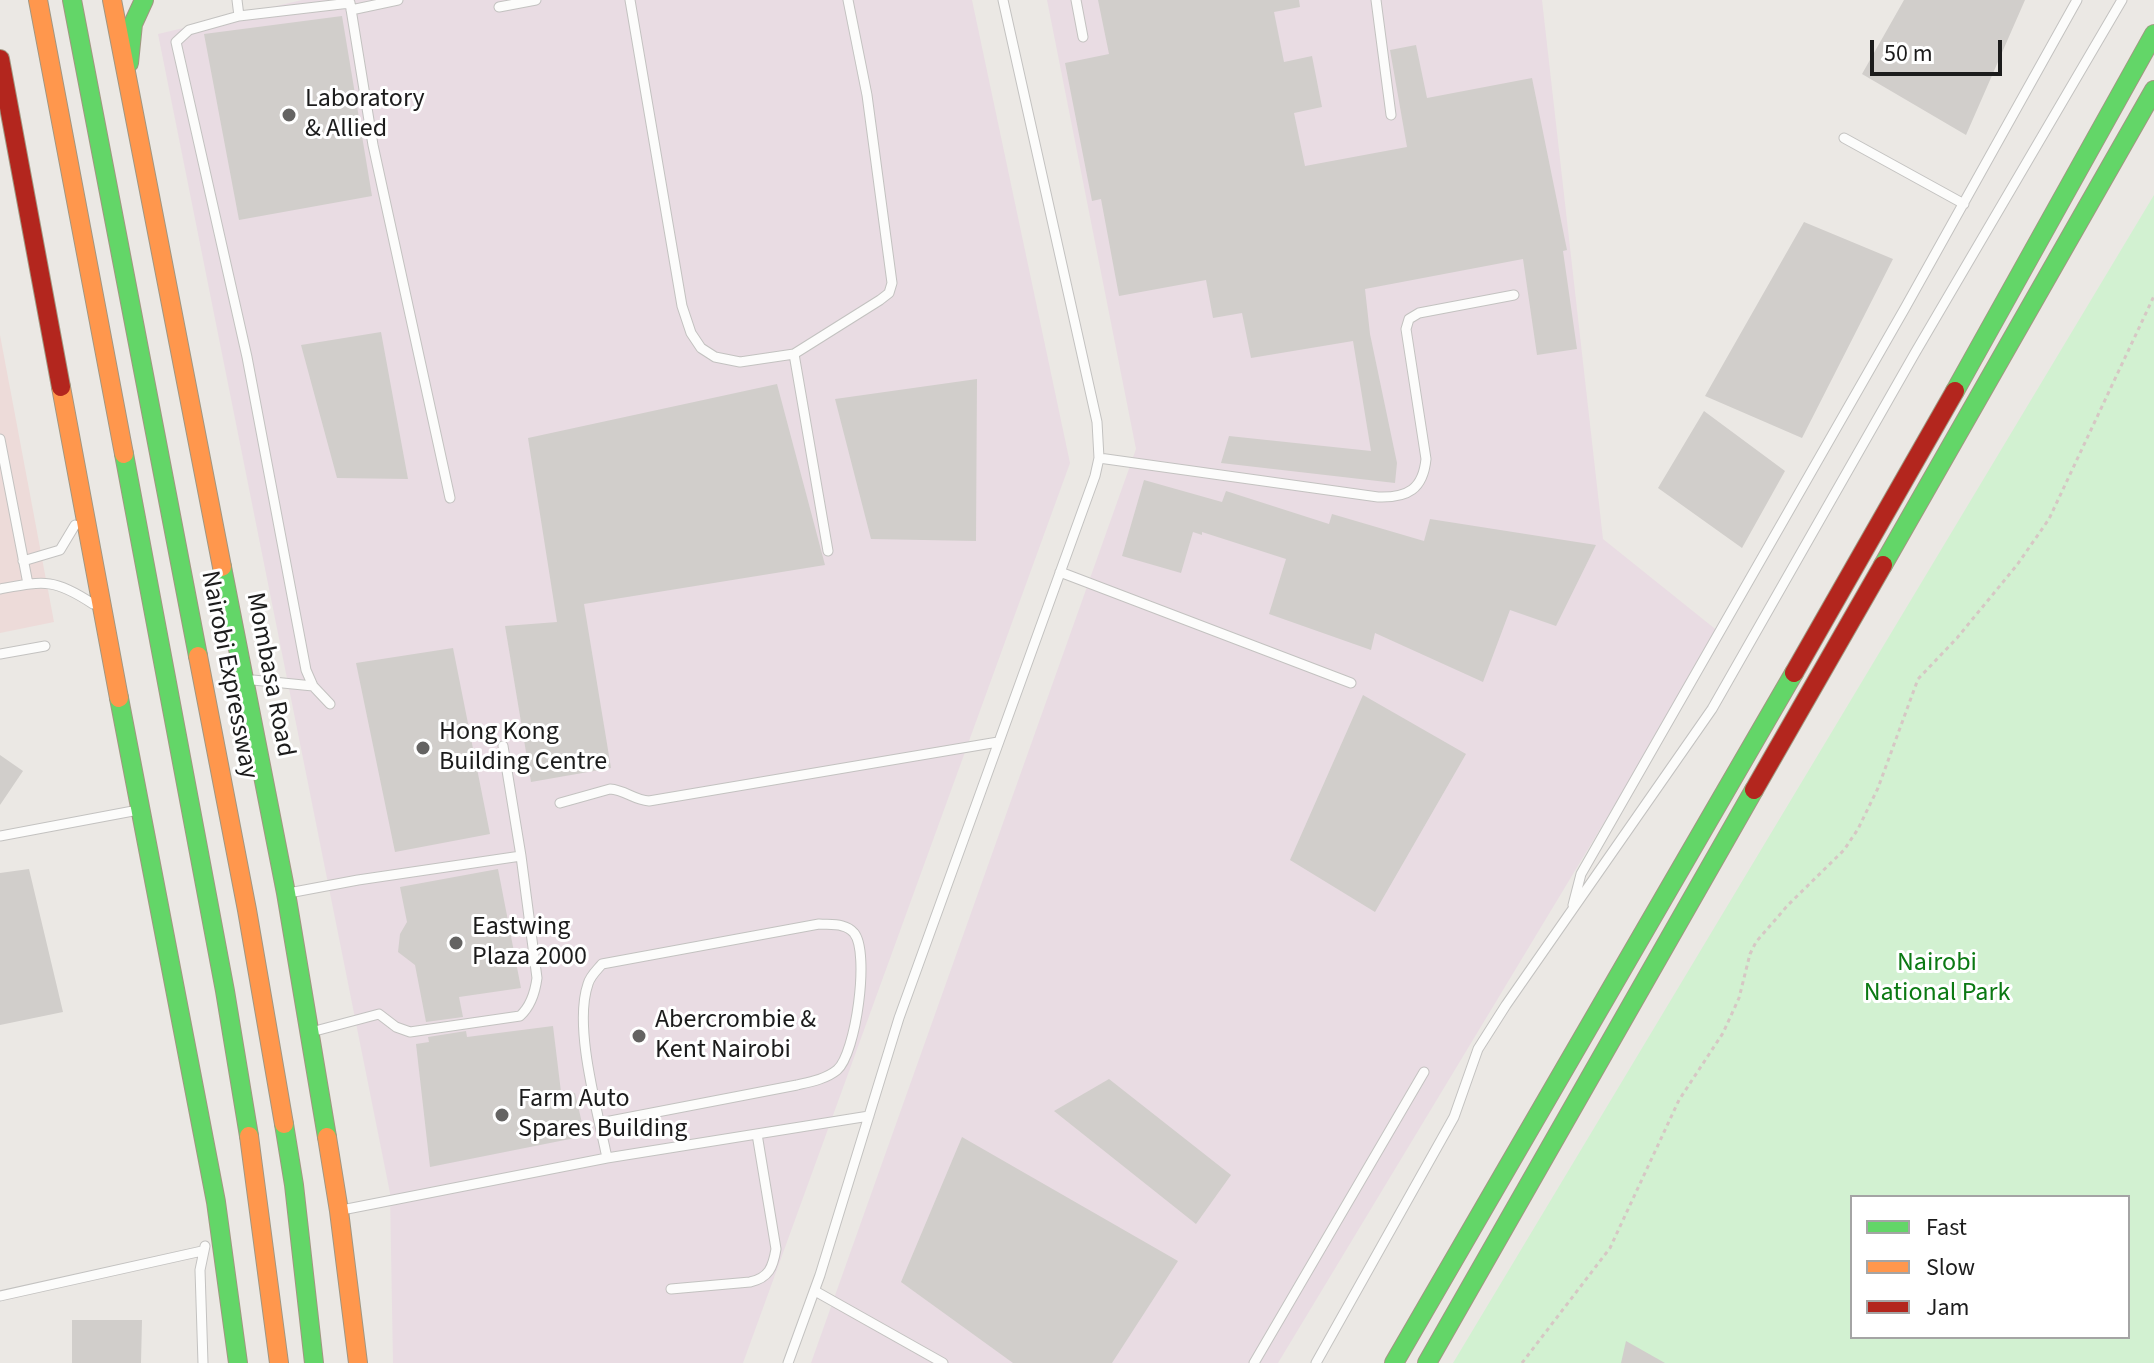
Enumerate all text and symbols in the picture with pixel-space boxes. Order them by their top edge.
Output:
scale bar [1874,24,2006,74]
text: 50 m [1884,36,1933,71]
place label: Laboratory & Allied [305,84,425,146]
marker: Laboratory & Allied [280,106,298,124]
street label: Nairobi Expressway [193,568,263,782]
street label: Mombasa Road [238,590,300,760]
place label: Hong Kong Building Centre [439,717,607,778]
marker: Hong Kong Building Centre [414,739,432,757]
place label: Eastwing Plaza 2000 [472,912,587,974]
marker: Eastwing Plaza 2000 [447,934,465,952]
park label: Nairobi National Park [1864,948,2010,1010]
place label: Abercrombie & Kent Nairobi [655,1005,816,1066]
marker: Abercrombie & Kent Nairobi [630,1027,648,1045]
place label: Farm Auto Spares Building [518,1084,687,1146]
marker: Farm Auto Spares Building [493,1106,511,1124]
legend [1850,1195,2130,1339]
text: Fast [1926,1210,1967,1245]
text: Slow [1926,1250,1975,1285]
text: Jam [1926,1290,1970,1325]

